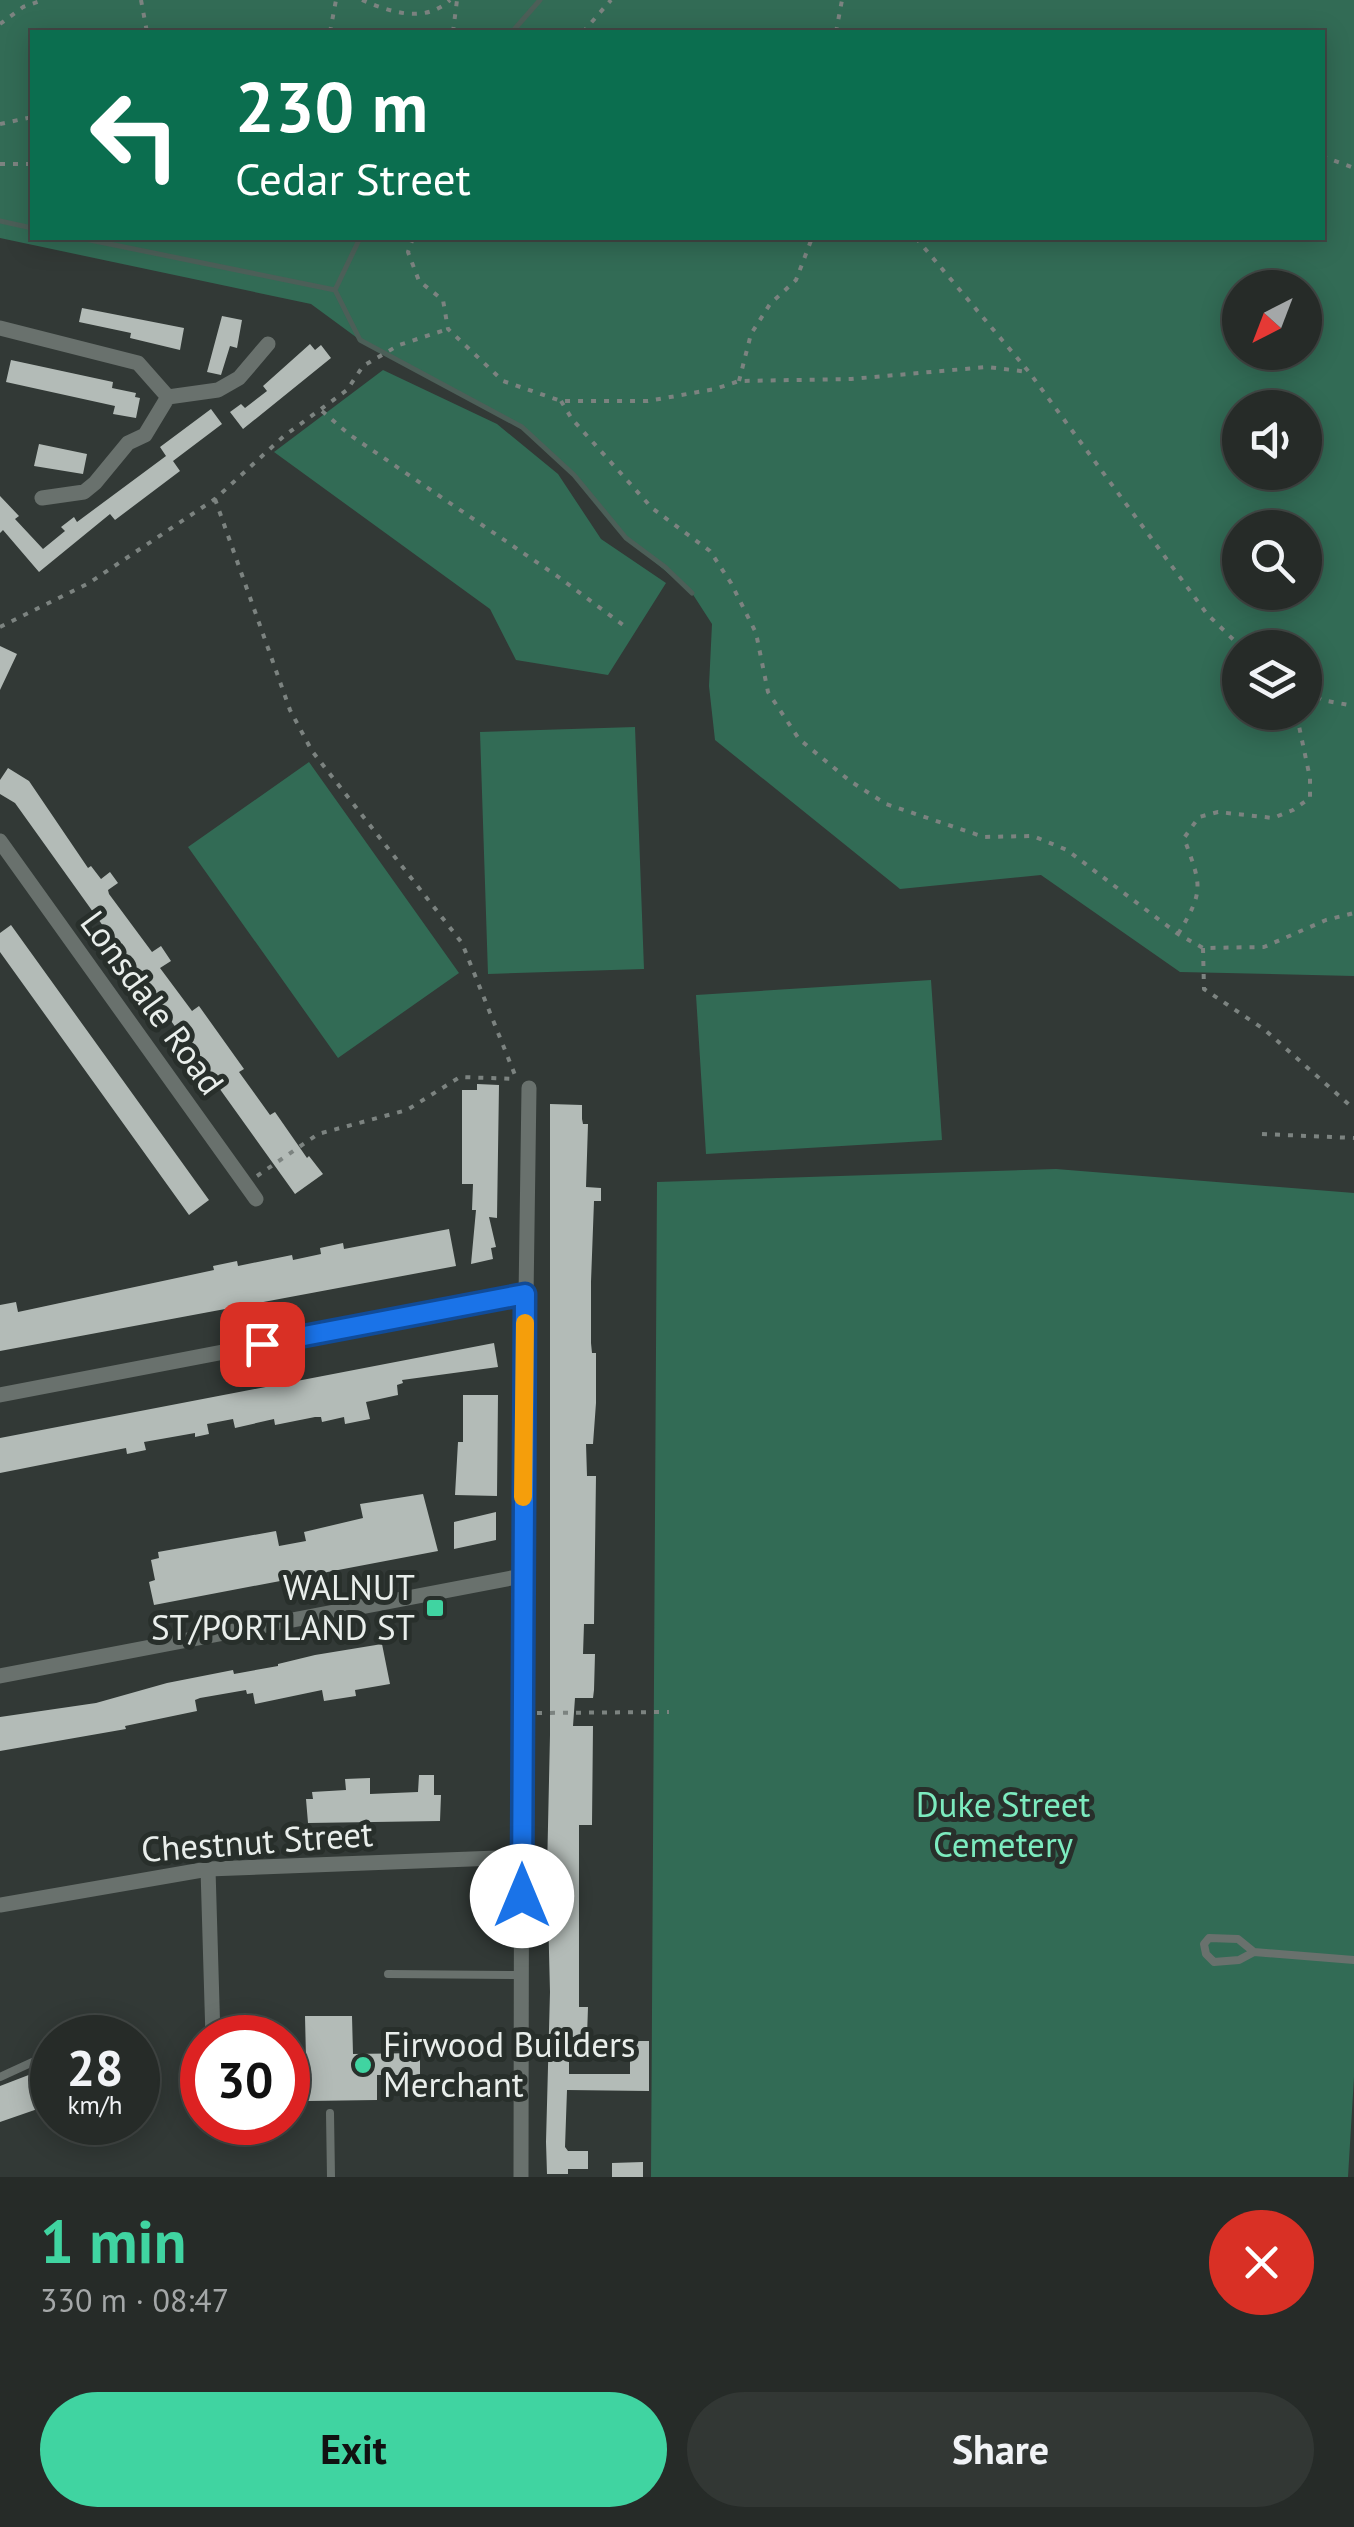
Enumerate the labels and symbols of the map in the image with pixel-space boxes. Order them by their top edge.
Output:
north arrow [1222,270,1322,370]
street label: Lonsdale Road [71,901,235,1103]
pin [220,1302,305,1387]
place label: WALNUT ST/PORTLAND ST [151,1564,415,1650]
marker: WALNUT ST/PORTLAND ST [424,1597,446,1619]
park label: Duke Street Cemetery [916,1781,1090,1867]
street label: Chestnut Street [140,1810,374,1872]
position arrow [470,1844,574,1948]
speed limit sign: 30 [180,2015,310,2145]
place label: Firwood Builders Merchant [383,2021,636,2107]
marker: Firwood Builders Merchant [352,2054,374,2076]

